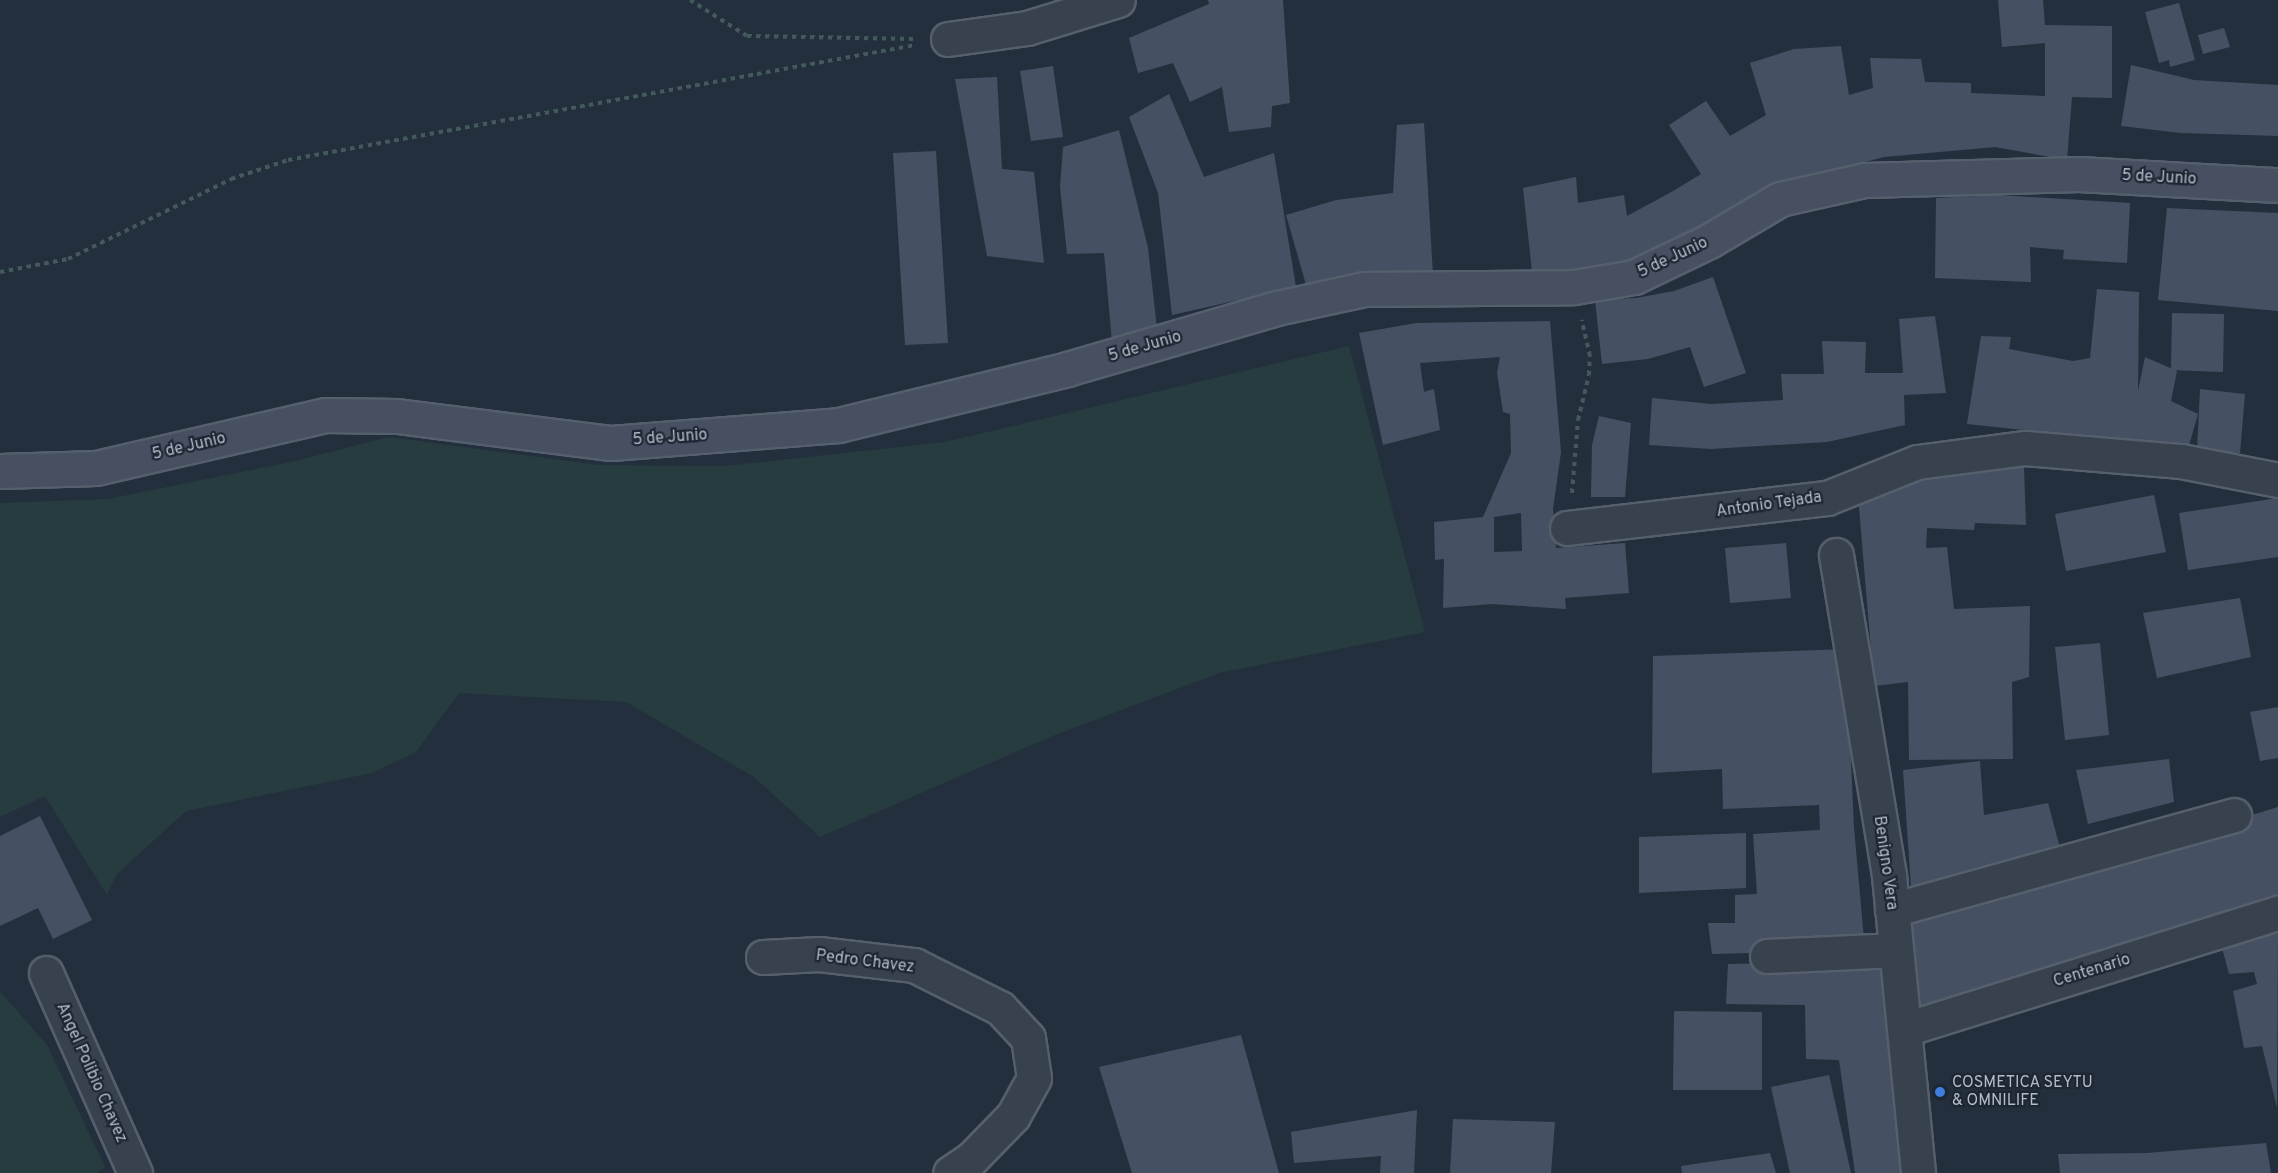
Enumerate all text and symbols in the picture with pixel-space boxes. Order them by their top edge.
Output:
street label: 5 de Junio [2121,166,2197,190]
street label: 5 de Junio [1635,233,1711,283]
street label: 5 de Junio [1106,327,1184,367]
street label: 5 de Junio [632,426,708,450]
street label: 5 de Junio [150,429,228,465]
street label: Antonio Tejada [1715,488,1823,522]
street label: Benigno Vera [1869,814,1901,912]
street label: Pedro Chavez [815,946,915,978]
street label: Centenario [2051,950,2133,992]
street label: Angel Polibio Chavez [51,1000,131,1146]
place label: COSMETICA SEYTU & OMNILIFE [1952,1073,2094,1111]
marker: COSMETICA SEYTU & OMNILIFE [1933,1085,1947,1099]

